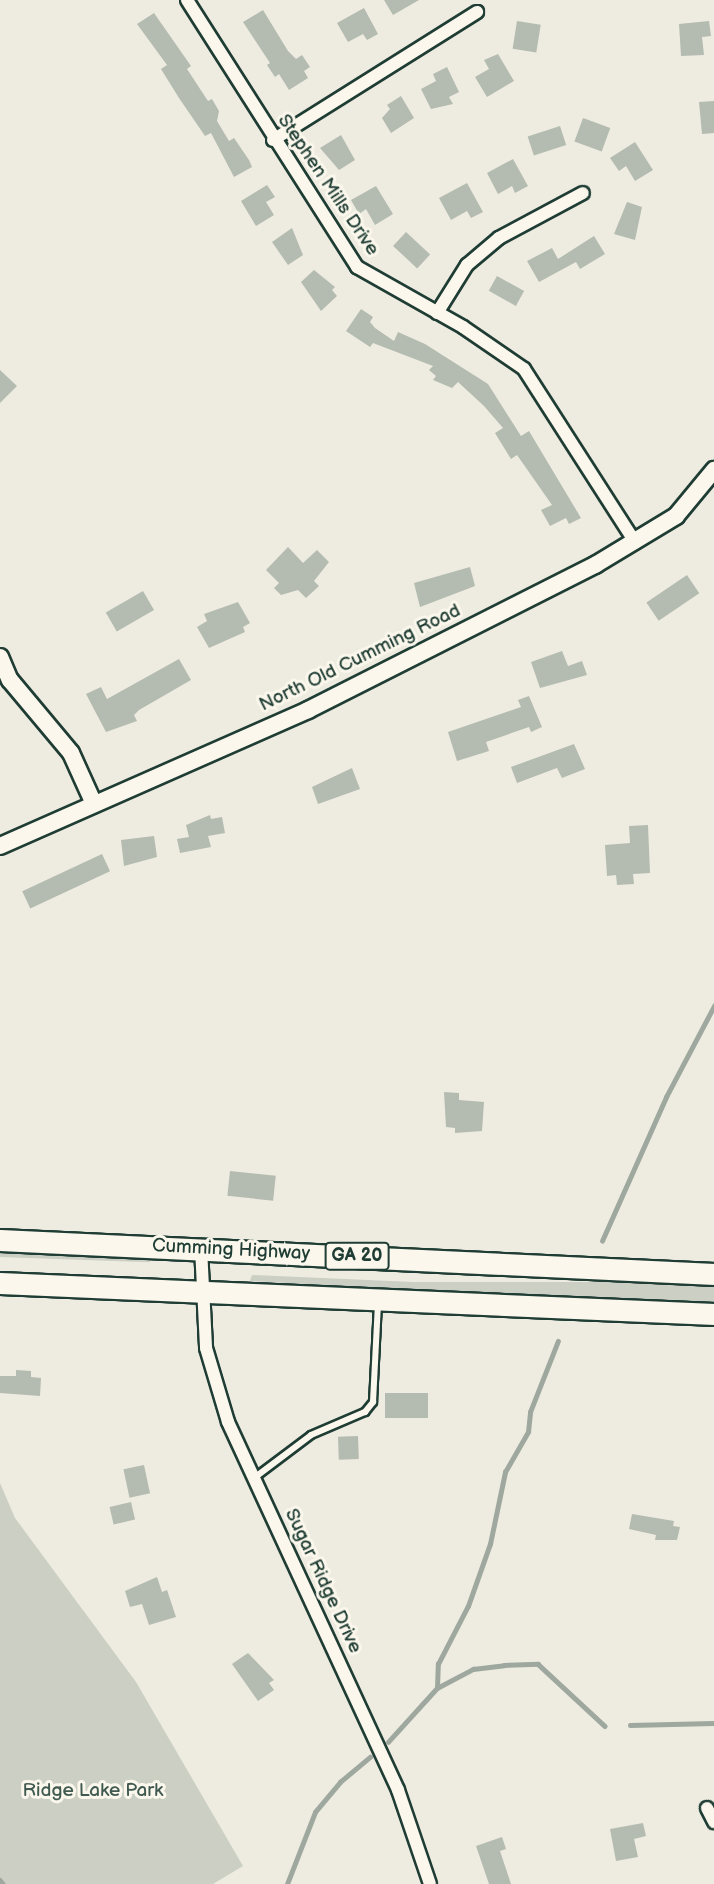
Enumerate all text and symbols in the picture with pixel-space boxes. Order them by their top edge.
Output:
street label: Stephen Mills Drive [272,110,384,260]
street label: North Old Cumming Road [256,599,464,717]
street label: Cumming Highway [151,1234,311,1266]
road number: GA 20 [324,1241,390,1270]
street label: Sugar Ridge Drive [280,1505,366,1657]
park label: Ridge Lake Park [23,1780,163,1802]

